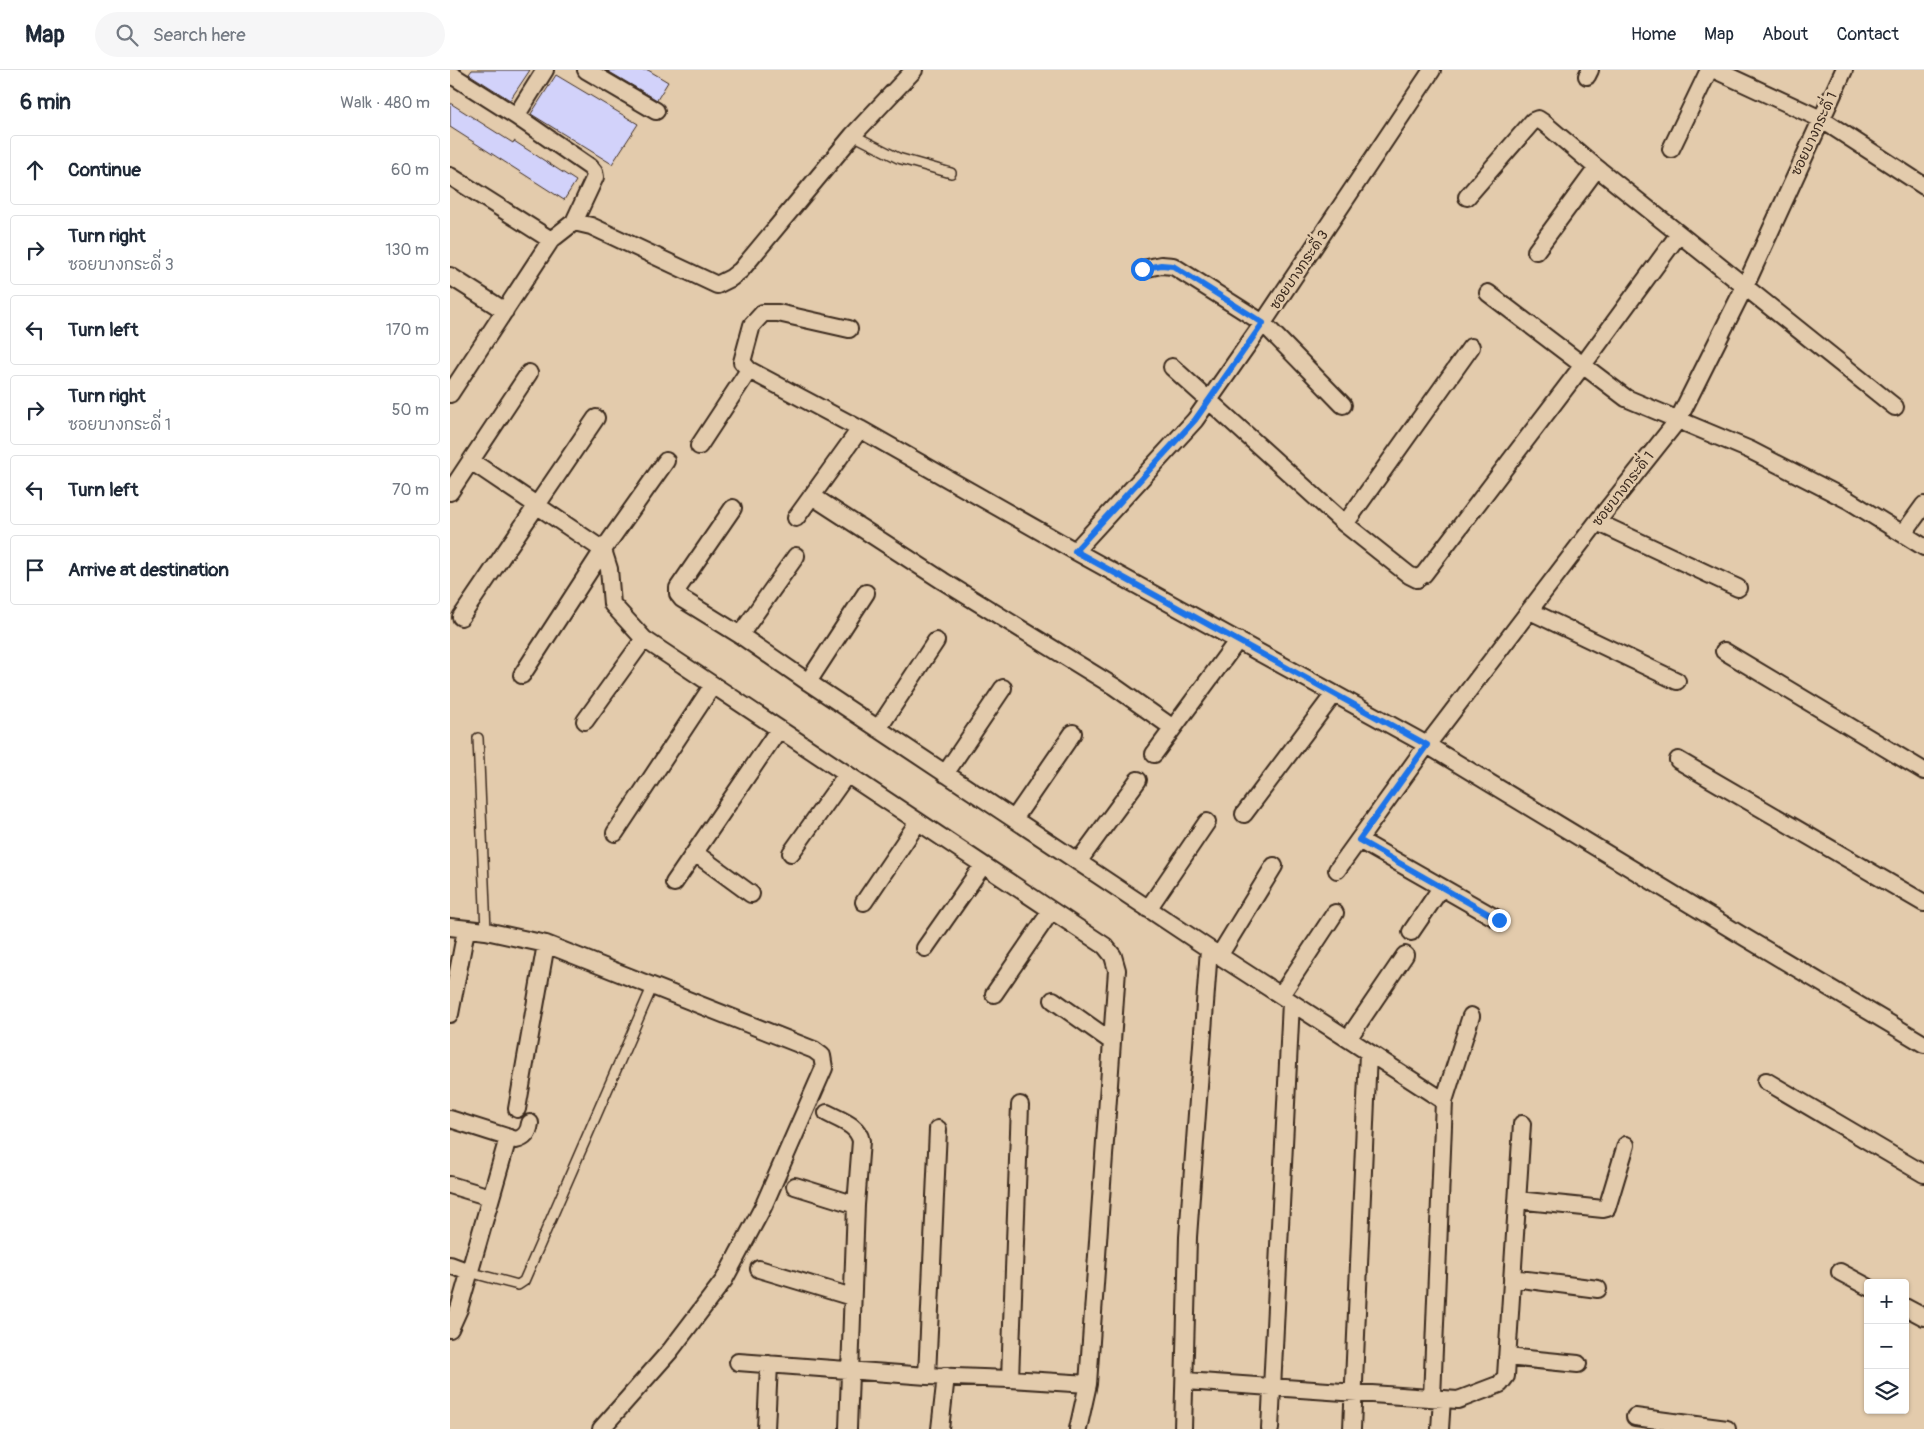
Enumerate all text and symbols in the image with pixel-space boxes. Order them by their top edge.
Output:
search box [95,12,445,57]
text: Map [25,20,65,49]
icon: search [113,21,141,49]
text: Search here [153,23,246,47]
text: Home [1631,23,1676,46]
text: Map [1704,23,1734,46]
text: About [1762,23,1808,46]
text: Contact [1836,23,1899,46]
street label: ซอยบางกระดี่ 1 [1783,87,1841,178]
text: 6 min [20,89,71,116]
text: Walk · 480 m [340,93,430,113]
icon: ahead [21,156,49,184]
text: Continue [68,158,141,182]
text: 60 m [391,160,429,180]
text: Turn right [68,224,146,248]
street label: ซอยบางกระดี่ 3 [1262,224,1332,313]
icon: right [21,236,49,264]
text: 130 m [385,240,429,260]
text: ซอยบางกระดี่ 3 [68,255,174,275]
route start [1131,258,1154,281]
icon: left [21,316,49,344]
text: Turn left [68,318,138,342]
text: 170 m [386,320,429,340]
text: Turn right [68,384,146,408]
icon: right [21,396,49,424]
text: 50 m [392,400,429,420]
text: ซอยบางกระดี่ 1 [68,415,171,435]
street label: ซอยบางกระดี่ 1 [1585,445,1657,530]
icon: left [21,476,49,504]
text: Turn left [68,478,138,502]
text: 70 m [392,480,429,500]
icon: arrive [21,556,49,584]
text: Arrive at destination [68,558,229,582]
route end [1488,909,1511,932]
map controls [1864,1279,1909,1414]
button: + [1864,1279,1909,1324]
button: − [1864,1324,1909,1369]
button: layers [1864,1369,1909,1414]

